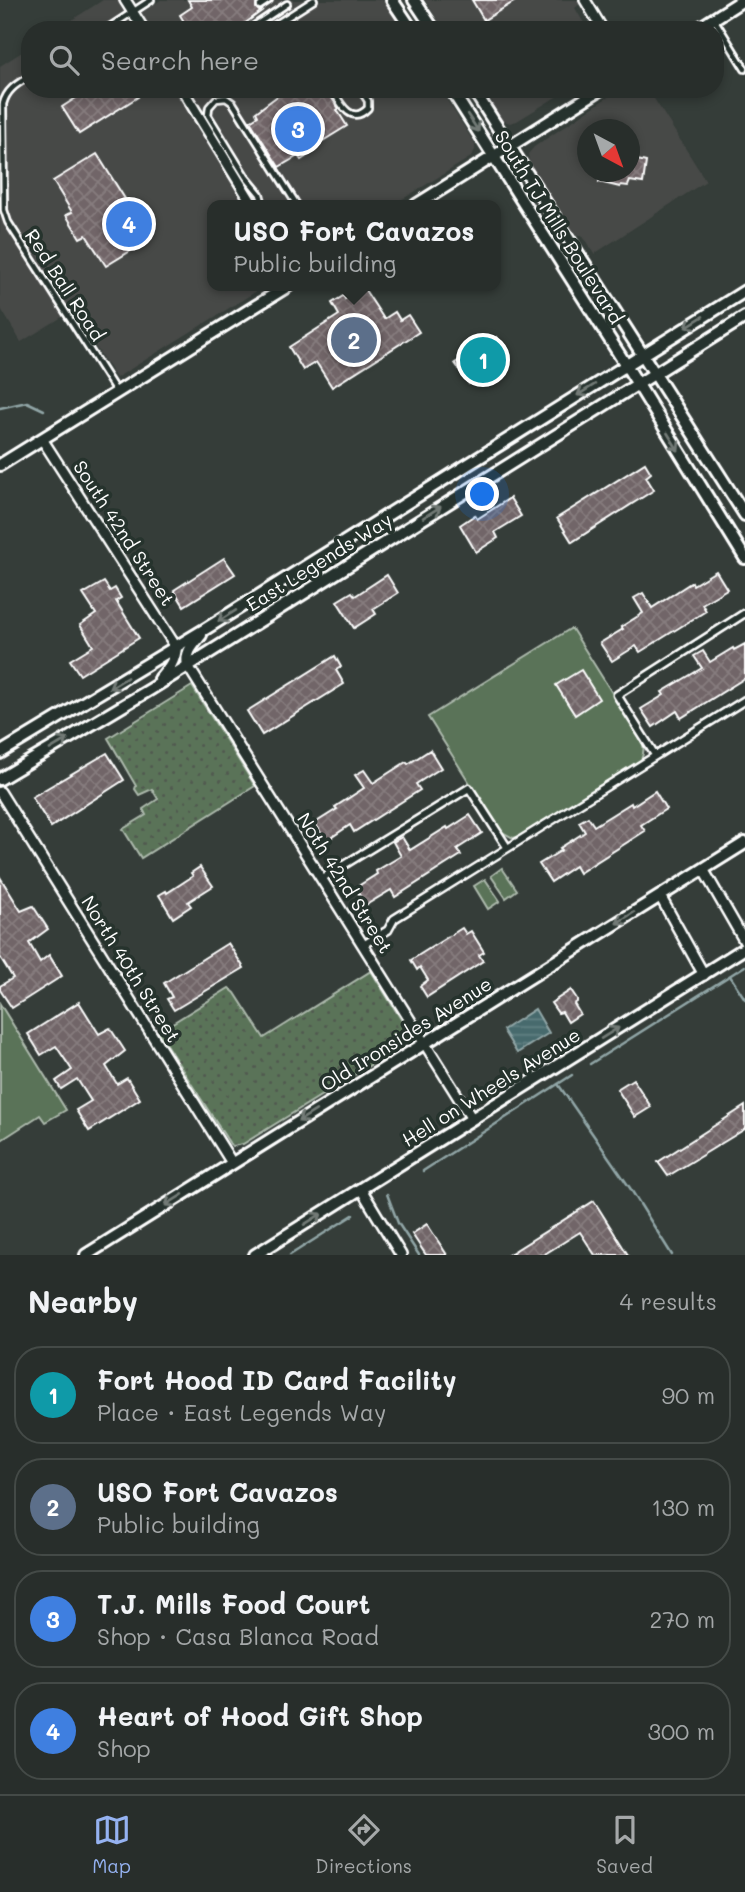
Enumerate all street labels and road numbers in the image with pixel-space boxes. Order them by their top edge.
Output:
street label: South TJ Mills Boulevard [490,125,629,328]
street label: Red Ball Road [20,224,111,345]
street label: South 42nd Street [68,455,181,610]
street label: East Legends Way [241,507,396,616]
street label: Noth 42nd Street [292,808,399,958]
street label: North 40th Street [76,891,187,1047]
street label: Old Ironsides Avenue [315,971,496,1097]
street label: Hell on Wheels Avenue [397,1022,585,1152]

